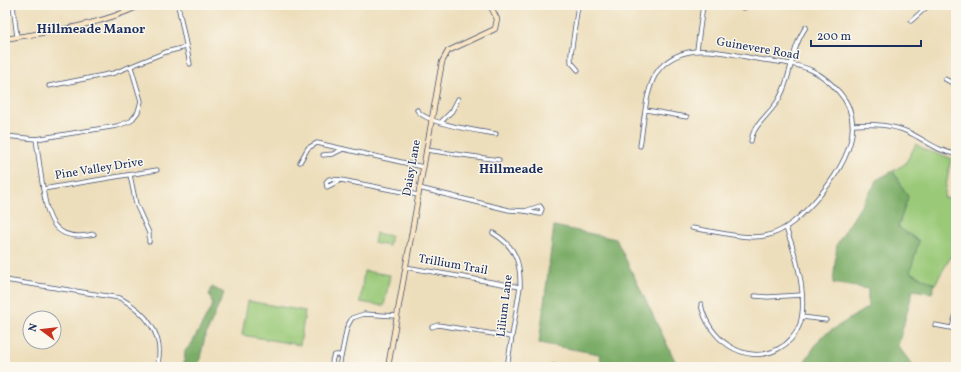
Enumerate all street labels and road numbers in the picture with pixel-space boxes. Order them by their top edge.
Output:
street label: Guinevere Road [715,34,801,64]
street label: Daisy Lane [399,138,425,198]
street label: Pine Valley Drive [54,154,145,184]
street label: Trillium Trail [417,251,489,279]
street label: Lilium Lane [493,274,517,338]

